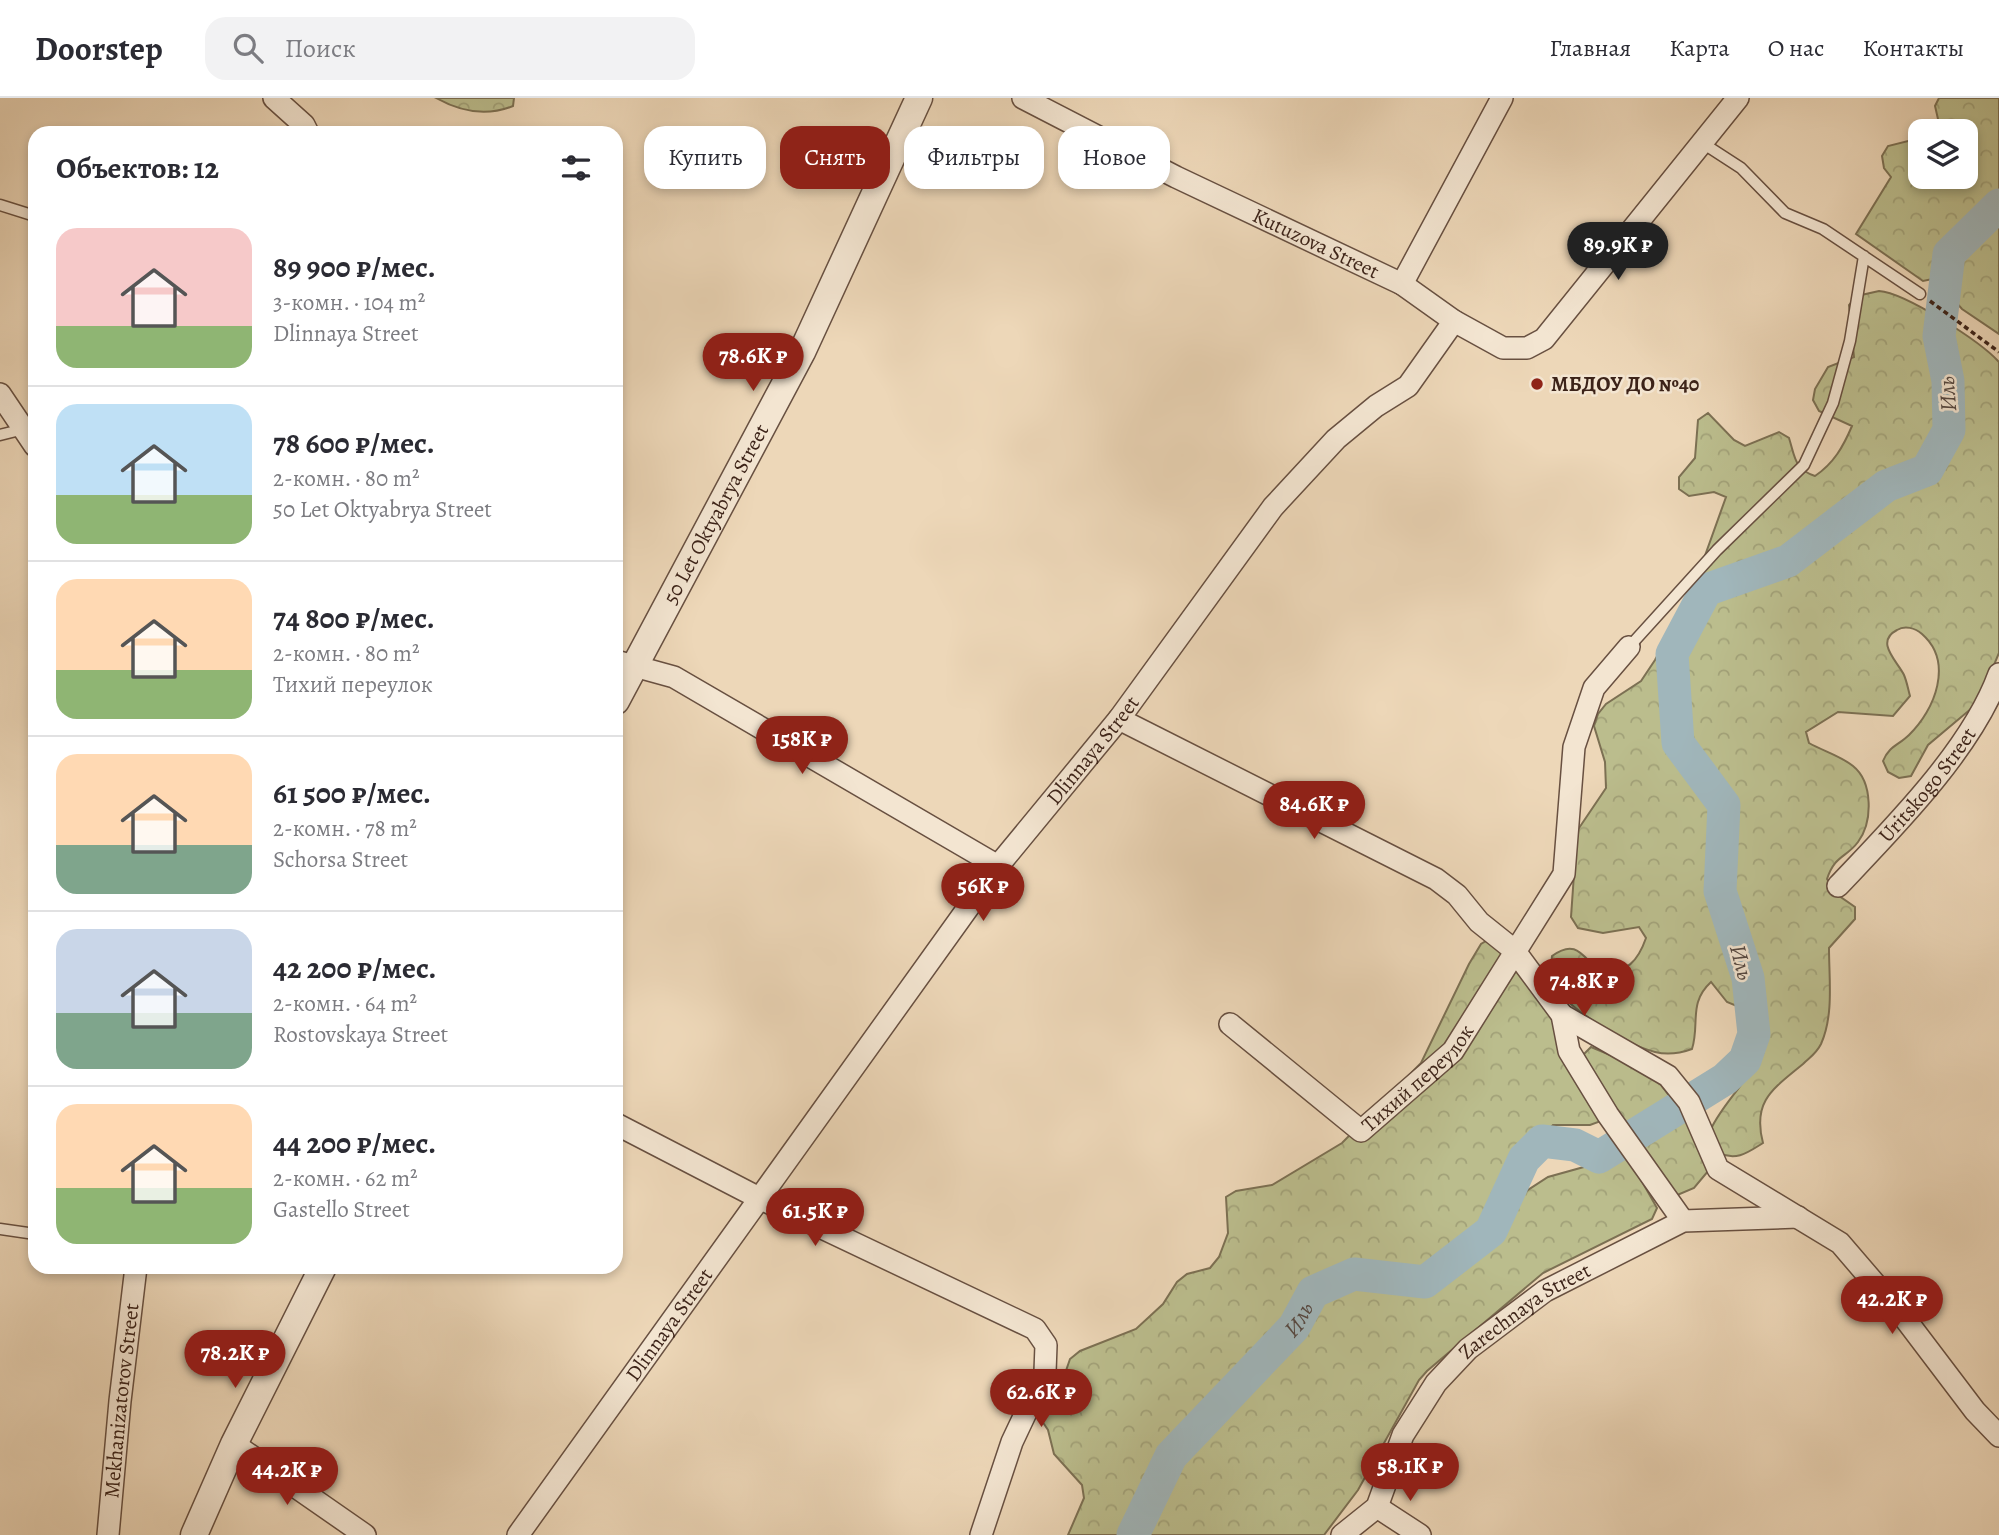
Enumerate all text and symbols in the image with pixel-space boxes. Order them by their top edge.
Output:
search box [205,17,695,80]
text: Doorstep [35,26,163,71]
icon: search [229,29,267,67]
text: Поиск [285,31,356,66]
text: Главная [1550,32,1631,64]
text: Карта [1669,32,1730,64]
text: О нас [1768,32,1824,64]
text: Контакты [1862,32,1964,64]
map controls [1908,119,1978,189]
button: layers [1908,119,1978,189]
chip: Купить [644,126,766,189]
chip: Снять [780,126,890,189]
chip: Фильтры [904,126,1044,189]
chip: Новое [1058,126,1170,189]
text: Объектов: 12 [56,148,219,188]
icon: filters [557,149,595,187]
street label: Kutuzova Street [1248,201,1384,285]
pin: 89.9K ₽ [1553,222,1683,282]
text: 89.9K ₽ [1583,229,1653,260]
text: 89 900 ₽/мес. [273,247,436,287]
icon: home [112,256,196,340]
text: 3-комн. · 104 m² [273,287,425,318]
text: Dlinnaya Street [273,318,418,349]
pin: 78.6K ₽ [688,334,818,393]
text: 78.6K ₽ [719,340,787,371]
place label: МБДОУ ДО №40 [1551,370,1700,398]
water label: Иль [1931,375,1964,413]
marker: МБДОУ ДО №40 [1529,376,1545,392]
street label: 50 Let Oktyabrya Street [656,419,775,609]
text: 78 600 ₽/мес. [273,423,435,463]
icon: home [112,432,196,516]
text: 2-комн. · 80 m² [273,463,419,494]
text: 50 Let Oktyabrya Street [273,494,492,525]
text: 74 800 ₽/мес. [273,598,435,638]
icon: home [112,607,196,691]
text: 2-комн. · 80 m² [273,638,419,669]
text: Тихий переулок [273,669,433,700]
street label: Dlinnaya Street [1040,690,1145,811]
pin: 158K ₽ [745,716,859,776]
street label: Uritskogo Street [1872,722,1983,849]
text: 158K ₽ [772,723,832,754]
text: 61 500 ₽/мес. [273,773,431,813]
icon: home [112,782,196,866]
pin: 84.6K ₽ [1249,782,1379,841]
text: 84.6K ₽ [1279,788,1349,819]
text: 2-комн. · 78 m² [273,813,417,844]
text: Schorsa Street [273,844,408,875]
pin: 56K ₽ [934,864,1032,923]
text: 56K ₽ [957,870,1009,901]
water label: Иль [1722,941,1761,984]
text: 42 200 ₽/мес. [273,948,437,988]
icon: home [112,957,196,1041]
pin: 74.8K ₽ [1519,958,1649,1018]
text: 74.8K ₽ [1550,965,1618,996]
text: 2-комн. · 64 m² [273,988,417,1019]
text: Rostovskaya Street [273,1019,448,1050]
street label: Тихий переулок [1356,1019,1480,1138]
text: 44 200 ₽/мес. [273,1123,436,1163]
icon: home [112,1132,196,1216]
text: 2-комн. · 62 m² [273,1163,418,1194]
pin: 61.5K ₽ [750,1188,880,1248]
text: Gastello Street [273,1194,410,1225]
text: 61.5K ₽ [782,1195,848,1226]
street label: Zarechnaya Street [1452,1256,1595,1365]
street label: Dlinnaya Street [619,1262,719,1387]
pin: 42.2K ₽ [1827,1276,1957,1336]
text: 42.2K ₽ [1857,1283,1927,1314]
water label: Иль [1277,1296,1321,1344]
street label: Mekhanizatorov Street [97,1302,146,1499]
pin: 78.2K ₽ [170,1330,300,1390]
text: 78.2K ₽ [200,1337,270,1368]
pin: 62.6K ₽ [976,1370,1106,1429]
text: 62.6K ₽ [1006,1376,1076,1407]
pin: 58.1K ₽ [1345,1444,1475,1503]
pin: 44.2K ₽ [222,1448,352,1507]
text: 58.1K ₽ [1377,1450,1443,1481]
text: 44.2K ₽ [252,1454,322,1485]

